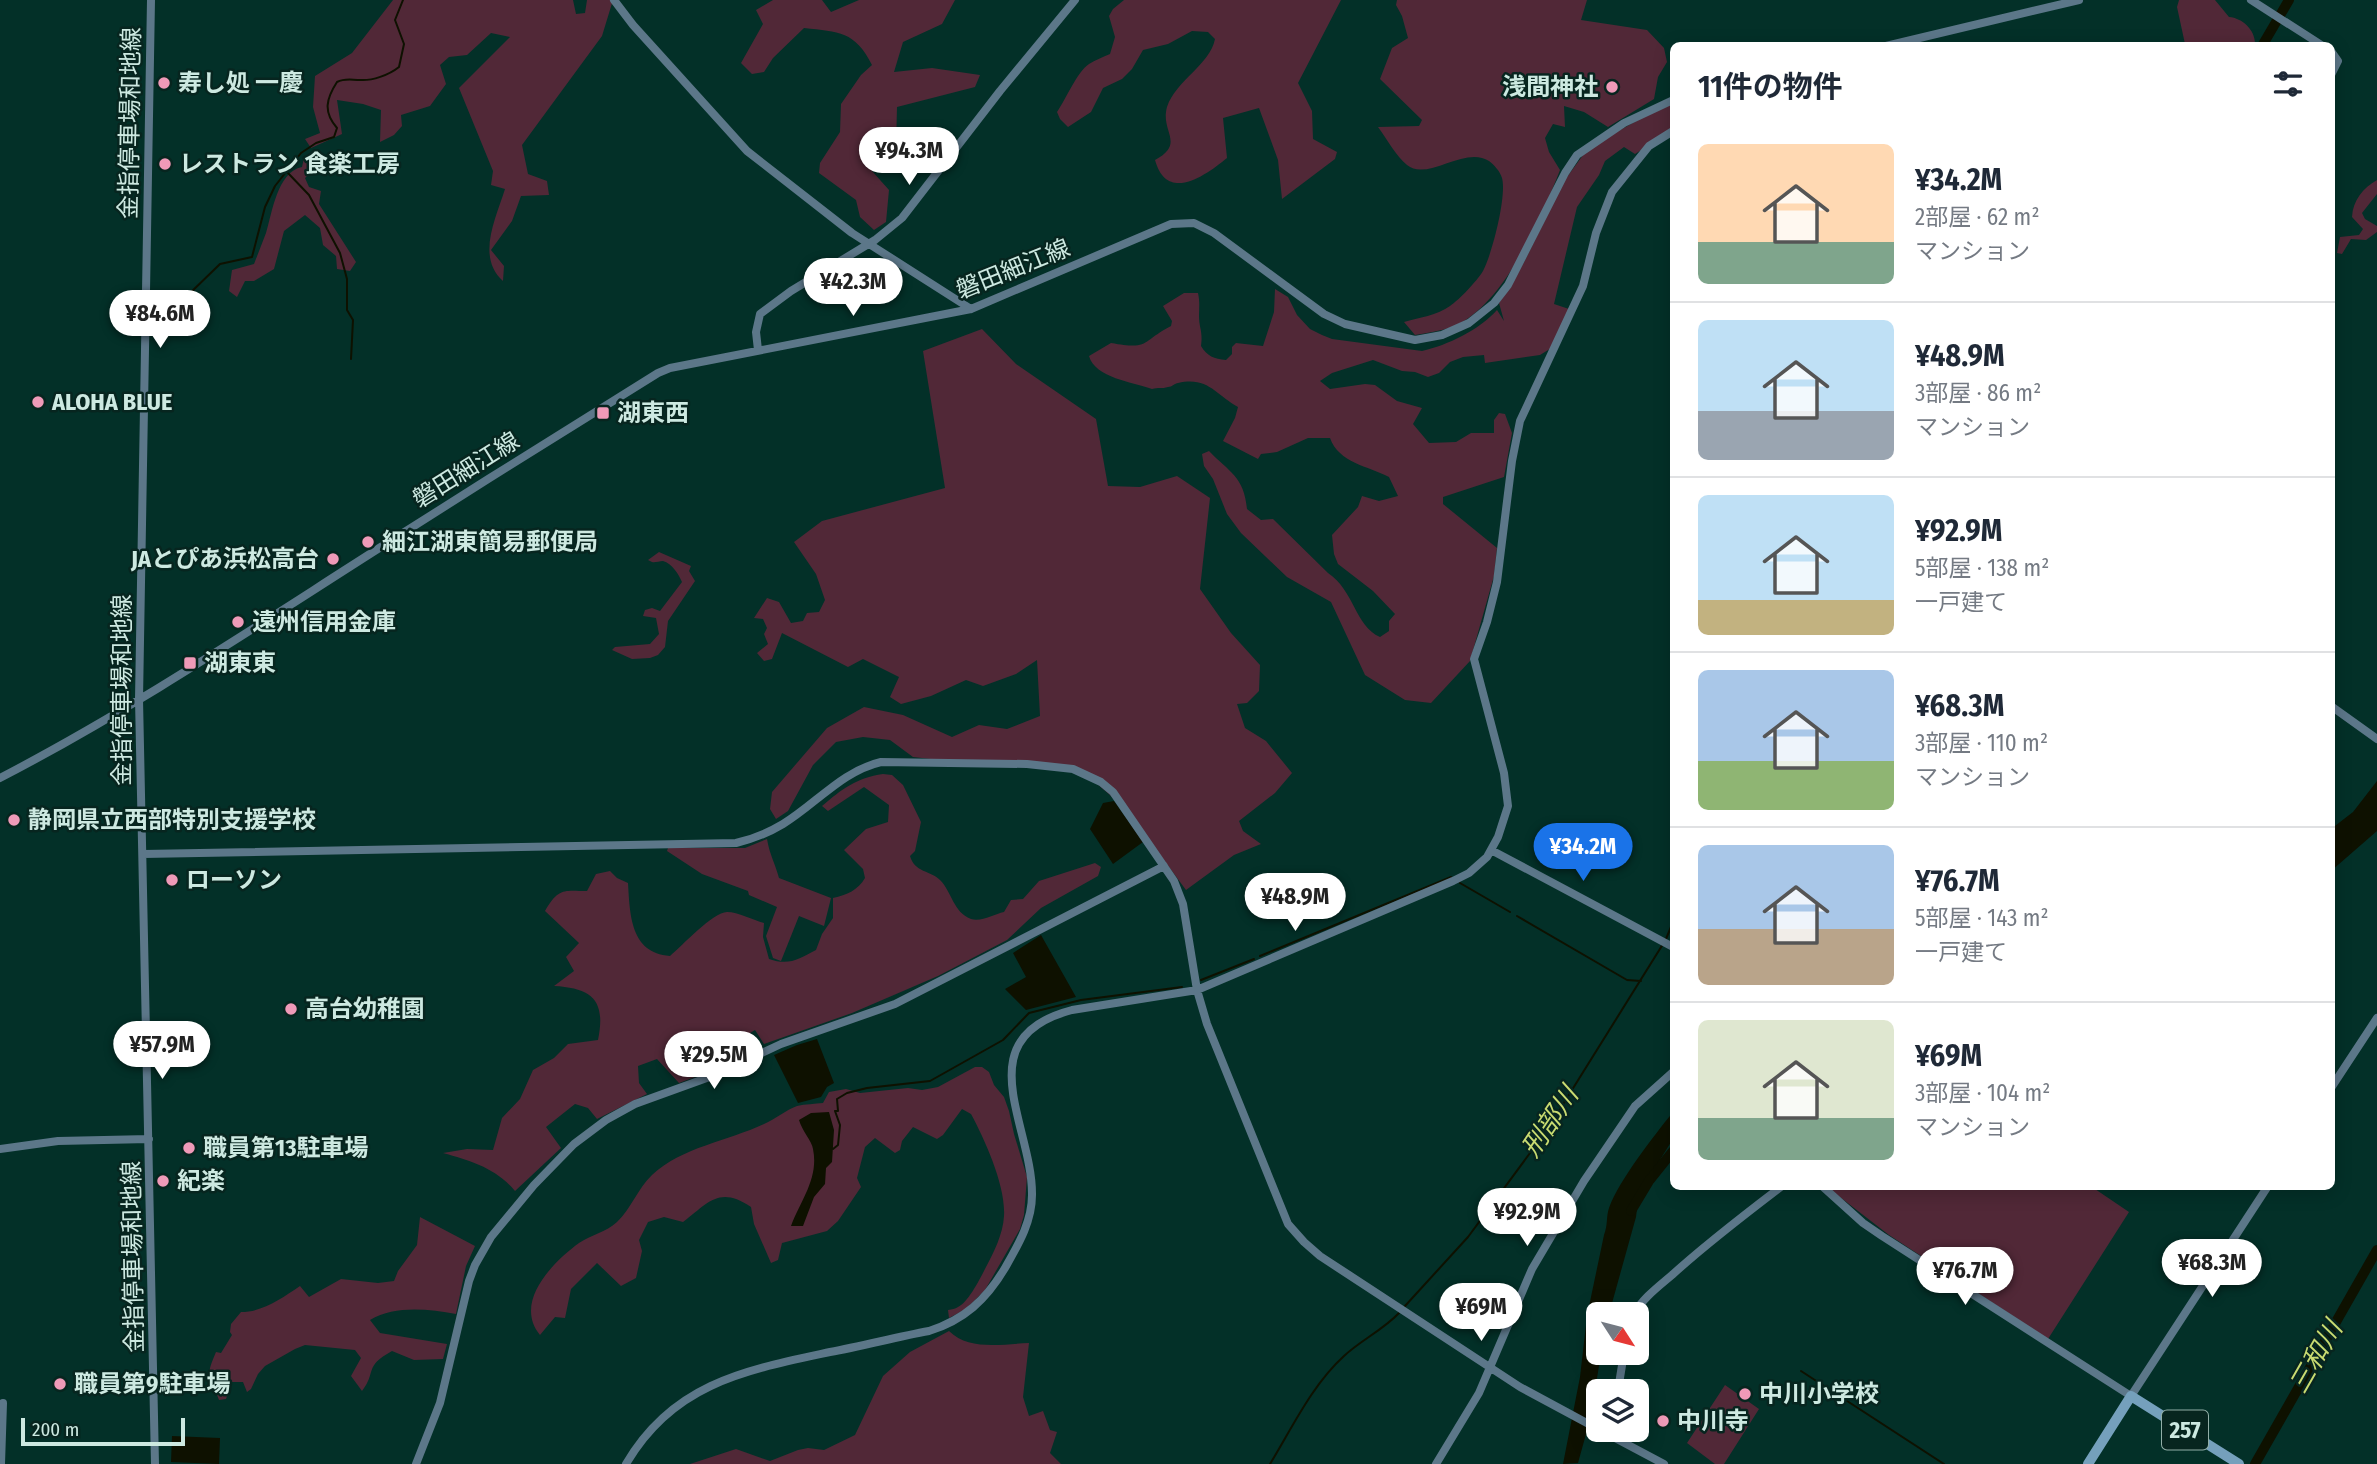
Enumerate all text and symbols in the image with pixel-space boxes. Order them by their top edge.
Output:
street label: 金指停車場和地線 [114,27,146,219]
icon: filters [2269,65,2307,103]
place label: 寿し処 一慶 [178,69,303,97]
text: 11件の物件 [1698,69,1843,105]
place label: 浅間神社 [1502,73,1598,101]
marker: 寿し処 一慶 [156,75,172,91]
marker: 浅間神社 [1604,79,1620,95]
pin: ¥94.3M [852,128,966,187]
text: ¥94.3M [875,136,943,164]
place label: レストラン 食楽工房 [179,150,400,178]
marker: レストラン 食楽工房 [157,156,173,172]
text: ¥34.2M [1915,162,2002,198]
icon: home [1754,172,1838,256]
text: 2部屋 · 62 m² [1915,203,2039,231]
street label: 磐田細江線 [952,234,1074,304]
text: マンション [1915,237,2030,265]
pin: ¥42.3M [796,258,910,318]
text: ¥42.3M [820,267,886,295]
pin: ¥84.6M [103,290,217,350]
text: ¥84.6M [125,299,195,327]
text: ¥48.9M [1915,338,2005,374]
icon: home [1754,348,1838,432]
text: 3部屋 · 86 m² [1915,379,2041,407]
place label: ALOHA BLUE [51,388,172,416]
marker: ALOHA BLUE [30,394,46,410]
place label: 湖東西 [617,399,689,427]
marker: 湖東西 [595,405,611,421]
text: マンション [1915,413,2030,441]
street label: 磐田細江線 [408,426,524,514]
text: ¥92.9M [1915,513,2002,549]
icon: home [1754,523,1838,607]
place label: 細江湖東簡易郵便局 [382,528,598,556]
marker: 細江湖東簡易郵便局 [360,534,376,550]
place label: JAとぴあ浜松高台 [130,545,319,573]
marker: JAとぴあ浜松高台 [325,551,341,567]
text: 5部屋 · 138 m² [1915,554,2049,582]
text: 一戸建て [1915,588,2007,616]
street label: 金指停車場和地線 [108,594,136,786]
place label: 遠州信用金庫 [252,608,396,636]
marker: 遠州信用金庫 [230,614,246,630]
place label: 湖東東 [204,649,276,677]
marker: 湖東東 [182,655,198,671]
text: ¥68.3M [1915,688,2004,724]
icon: home [1754,698,1838,782]
text: 3部屋 · 110 m² [1915,729,2048,757]
text: マンション [1915,763,2030,791]
place label: 静岡県立西部特別支援学校 [28,806,316,834]
marker: 静岡県立西部特別支援学校 [6,812,22,828]
pin: ¥34.2M [1526,824,1640,883]
text: ¥34.2M [1550,832,1616,860]
text: ¥76.7M [1915,863,2000,899]
place label: ローソン [186,866,282,894]
marker: ローソン [164,872,180,888]
icon: home [1754,873,1838,957]
pin: ¥48.9M [1238,874,1352,933]
text: ¥48.9M [1261,882,1329,910]
text: 5部屋 · 143 m² [1915,904,2049,932]
text: 一戸建て [1915,938,2007,966]
place label: 高台幼稚園 [305,995,425,1023]
marker: 高台幼稚園 [283,1001,299,1017]
pin: ¥57.9M [105,1021,219,1081]
text: ¥57.9M [129,1030,195,1058]
pin: ¥29.5M [657,1032,771,1091]
text: ¥69M [1915,1038,1982,1074]
text: ¥29.5M [680,1040,748,1068]
icon: home [1754,1048,1838,1132]
water label: 刑部川 [1515,1079,1586,1163]
text: 3部屋 · 104 m² [1915,1079,2050,1107]
text: マンション [1915,1113,2030,1141]
place label: 職員第13駐車場 [203,1134,369,1162]
marker: 職員第13駐車場 [181,1140,197,1156]
street label: 金指停車場和地線 [117,1161,149,1353]
place label: 紀楽 [177,1167,225,1195]
marker: 紀楽 [155,1173,171,1189]
pin: ¥92.9M [1470,1188,1584,1248]
text: ¥92.9M [1494,1197,1560,1225]
pin: ¥68.3M [2155,1240,2269,1299]
pin: ¥76.7M [1908,1248,2022,1307]
text: ¥68.3M [2178,1248,2246,1276]
text: ¥76.7M [1933,1256,1997,1284]
pin: ¥69M [1440,1284,1522,1343]
text: ¥69M [1455,1292,1507,1320]
north arrow [1586,1302,1648,1365]
map controls [1586,1302,1649,1442]
water label: 三和川 [2283,1313,2350,1399]
place label: 職員第9駐車場 [74,1370,230,1398]
marker: 職員第9駐車場 [52,1376,68,1392]
button: layers [1586,1379,1649,1442]
place label: 中川小学校 [1759,1380,1879,1408]
marker: 中川小学校 [1737,1386,1753,1402]
place label: 中川寺 [1677,1407,1749,1435]
road number: 257 [2162,1410,2208,1450]
marker: 中川寺 [1655,1413,1671,1429]
scale bar [21,1415,186,1447]
text: 200 m [32,1418,79,1441]

